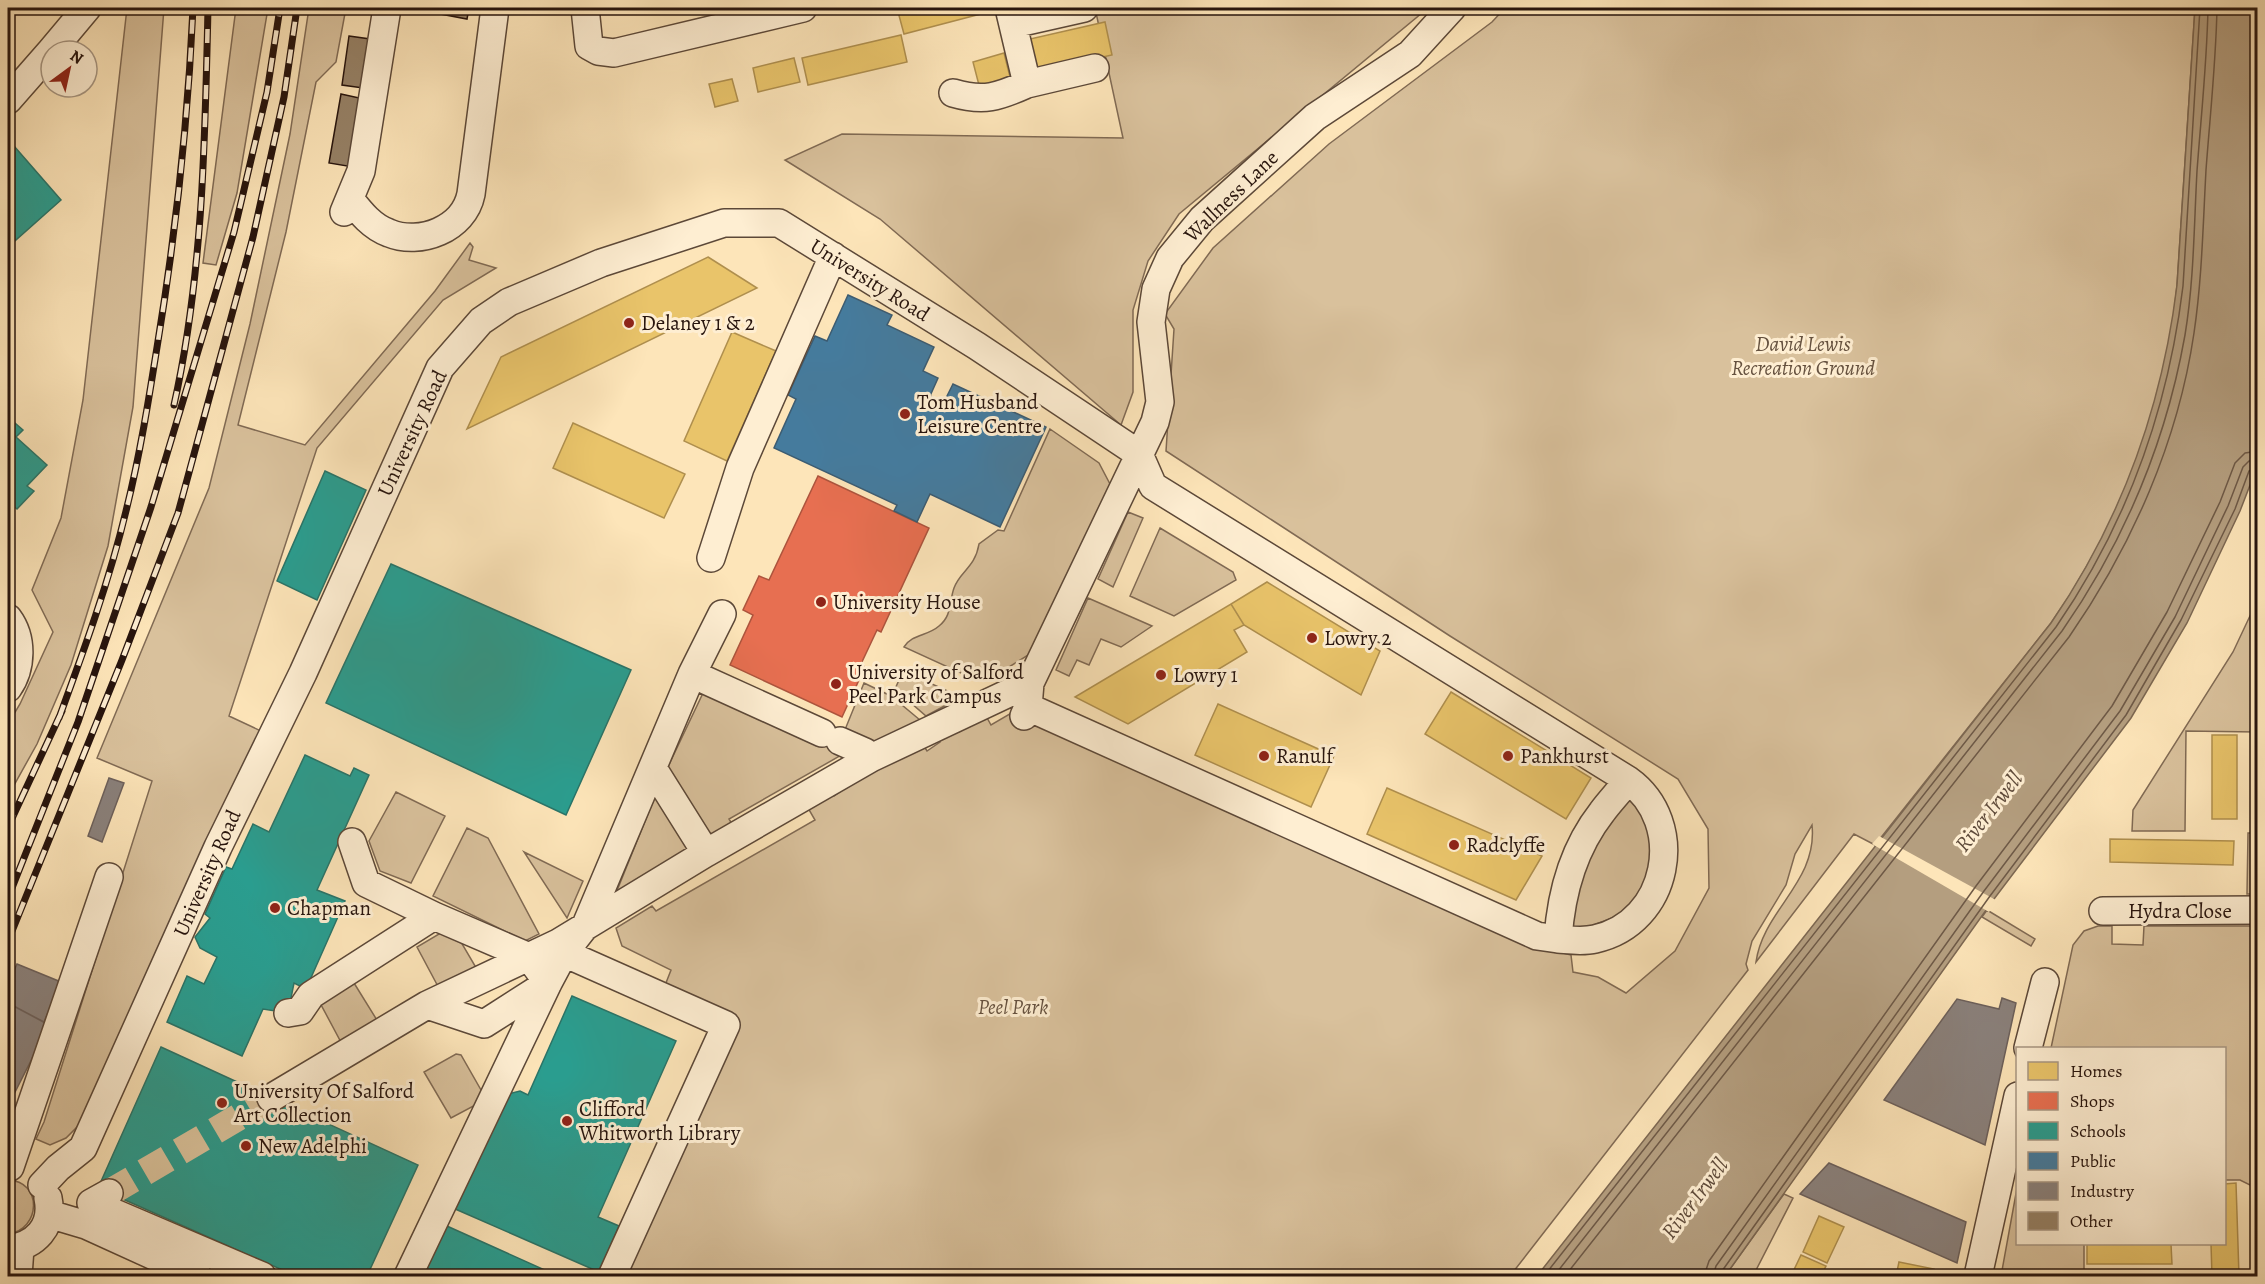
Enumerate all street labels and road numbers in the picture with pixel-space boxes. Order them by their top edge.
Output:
street label: Wallness Lane [1177,144,1284,249]
street label: University Road [805,232,936,328]
street label: University Road [371,365,454,501]
street label: University Road [166,804,248,941]
street label: Hydra Close [2128,897,2232,925]

